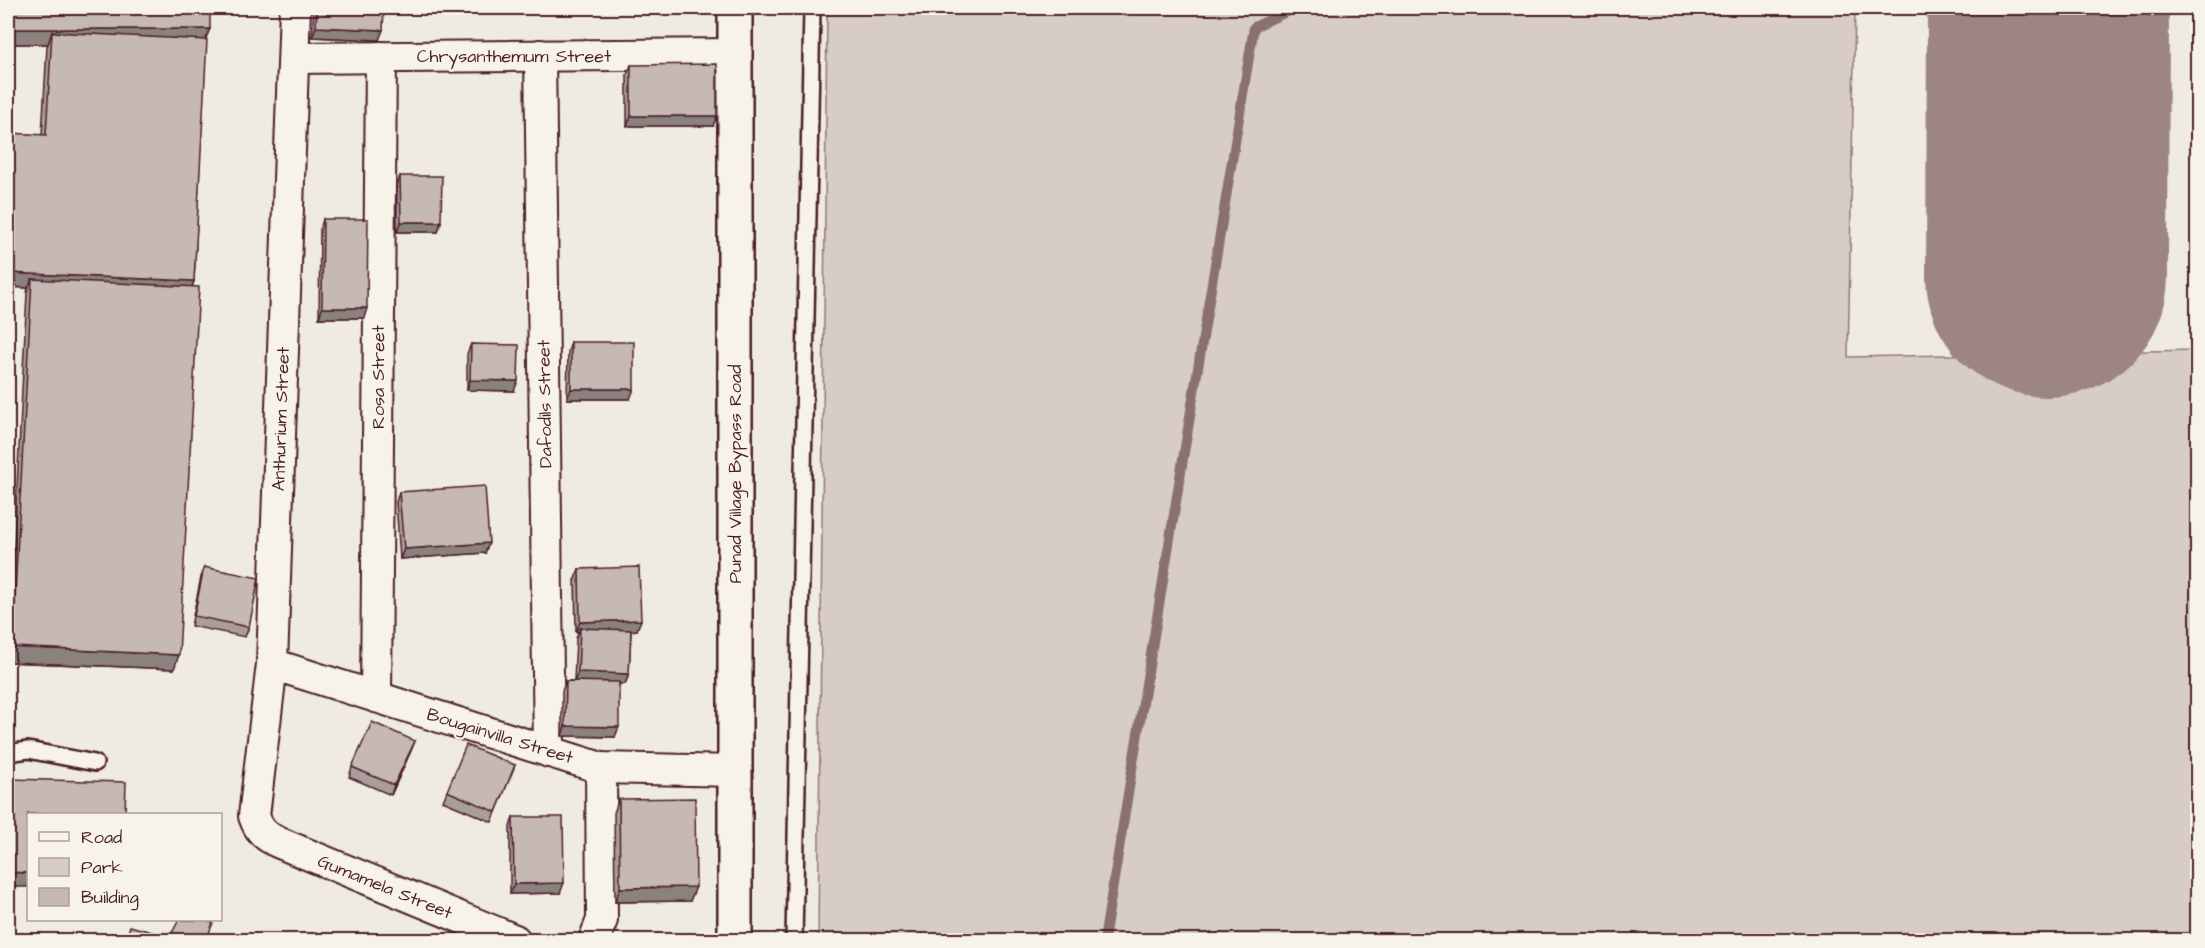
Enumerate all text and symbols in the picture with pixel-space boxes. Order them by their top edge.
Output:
street label: Chrysanthemum Street [417,44,612,70]
street label: Rosa Street [366,324,391,429]
street label: Dafodils Street [531,339,559,468]
street label: Anthurium Street [266,346,296,492]
street label: Punad Village Bypass Road [723,365,749,583]
street label: Bougainvilla Street [423,702,577,771]
legend [27,813,222,921]
text: Road [81,825,122,850]
street label: Gumamela Street [314,849,457,926]
text: Park [81,855,123,880]
text: Building [81,885,139,911]

